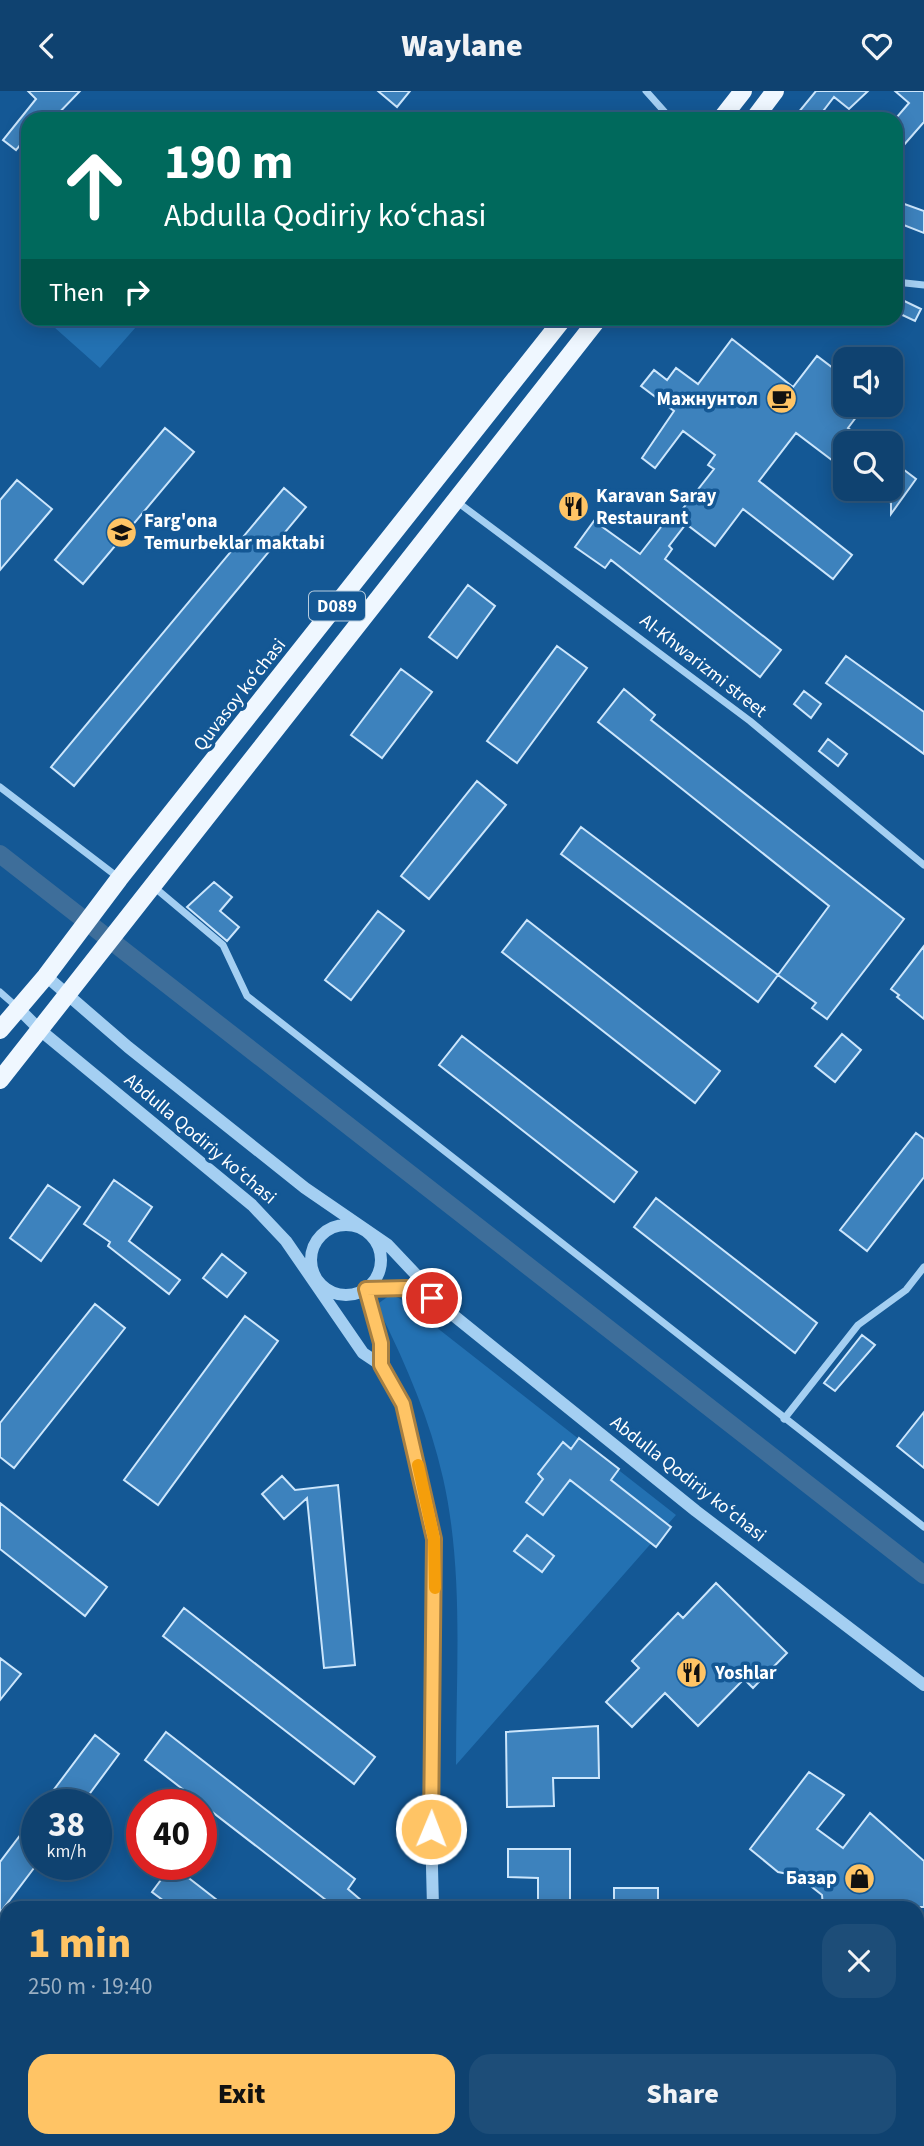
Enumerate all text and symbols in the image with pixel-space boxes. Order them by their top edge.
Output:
text: Waylane [401,23,523,69]
icon: back [28,27,66,65]
icon: heart [858,27,896,65]
text: 190 m [164,128,293,198]
icon: ahead [49,140,140,231]
text: Abdulla Qodiriy koʻchasi [164,193,486,239]
icon: right [118,273,156,311]
text: Then [49,274,104,311]
map controls [833,347,903,501]
button: sound [833,347,903,417]
cafe icon: Мажнунтол [764,382,798,416]
place label: Мажнунтол [657,386,758,413]
button: search [833,431,903,501]
place label: Karavan Saray Restaurant [596,483,717,532]
restaurant icon: Karavan Saray Restaurant [556,490,590,524]
place label: Farg'ona Temurbeklar maktabi [144,508,325,557]
school or university icon: Farg'ona Temurbeklar maktabi [104,515,138,549]
road number: D089 [309,591,365,621]
street label: Al-Khwarizmi street [634,608,773,725]
street label: Quvasoy koʻchasi [187,633,293,757]
street label: Abdulla Qodiriy koʻchasi [118,1067,282,1211]
pin [402,1268,462,1328]
icon: arrive [413,1279,451,1317]
street label: Abdulla Qodiriy koʻchasi [604,1409,772,1549]
restaurant icon: Yoshlar [675,1656,709,1690]
place label: Yoshlar [714,1660,777,1687]
speed limit sign: 40 [126,1789,217,1880]
position arrow [394,1792,468,1866]
text: 38 [48,1800,85,1850]
text: km/h [47,1839,86,1864]
shop icon: Базар [843,1861,877,1895]
place label: Базар [786,1865,837,1892]
text: 1 min [28,1914,131,1974]
button: close [822,1924,896,1998]
text: 250 m · 19:40 [28,1970,152,2003]
button: Exit [28,2054,455,2134]
button: Share [469,2054,896,2134]

